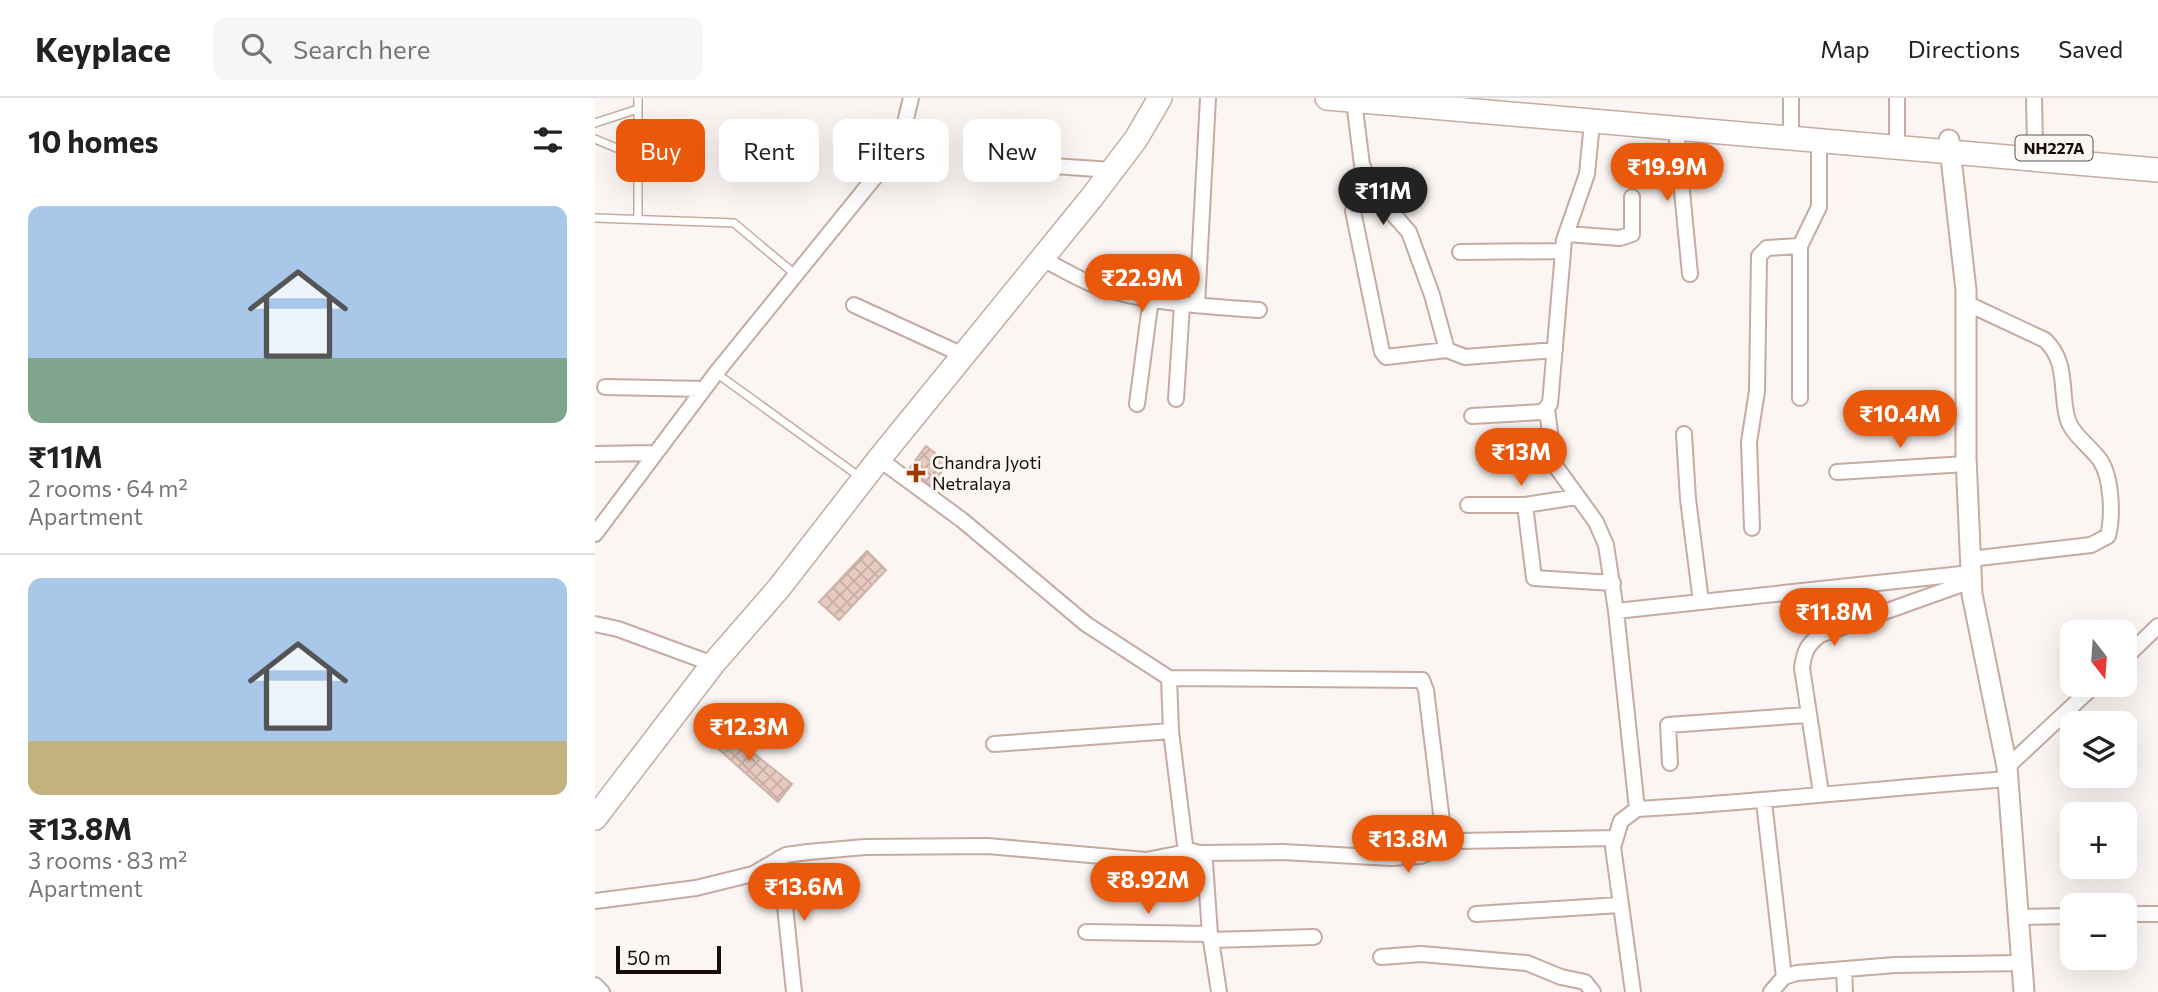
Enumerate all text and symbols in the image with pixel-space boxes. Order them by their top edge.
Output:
search box [213,17,703,80]
text: Keyplace [35,28,171,69]
icon: search [237,29,275,67]
text: Search here [293,33,430,64]
text: Map [1820,34,1870,63]
text: Directions [1908,34,2020,63]
text: Saved [2058,34,2123,63]
chip: Buy [616,119,705,182]
chip: Rent [719,119,819,182]
chip: Filters [833,119,949,182]
chip: New [963,119,1061,182]
icon: filters [529,121,567,159]
text: 10 homes [28,122,158,159]
road number: NH227A [2015,136,2093,160]
pin: ₹19.9M [1610,144,1724,203]
text: ₹19.9M [1627,152,1707,180]
pin: ₹11M [1342,167,1424,227]
text: ₹11M [1354,176,1412,204]
icon: home [235,251,361,377]
pin: ₹22.9M [1085,254,1199,314]
text: ₹22.9M [1101,263,1183,291]
pin: ₹10.4M [1843,390,1957,450]
text: ₹10.4M [1859,399,1941,427]
pin: ₹13M [1480,428,1562,488]
text: ₹11M [28,437,103,474]
text: ₹13M [1491,437,1551,465]
place label: Chandra Jyoti Netralaya [932,451,1042,494]
marker: Chandra Jyoti Netralaya [906,463,926,483]
text: 2 rooms · 64 m² [28,474,188,502]
text: Apartment [28,502,143,530]
pin: ₹11.8M [1777,588,1891,648]
text: ₹11.8M [1795,597,1873,625]
north arrow [2060,620,2137,696]
map controls [2060,620,2137,970]
icon: home [235,623,361,749]
pin: ₹12.3M [692,704,806,763]
button: layers [2060,711,2137,788]
text: ₹12.3M [709,712,789,740]
button: + [2060,802,2137,879]
text: ₹13.8M [28,809,132,846]
pin: ₹13.8M [1351,816,1465,875]
text: ₹13.8M [1368,824,1448,852]
text: 3 rooms · 83 m² [28,846,187,874]
pin: ₹8.92M [1091,856,1205,916]
pin: ₹13.6M [747,864,861,923]
text: ₹8.92M [1106,865,1190,893]
text: ₹13.6M [764,872,844,900]
text: Apartment [28,874,143,902]
button: − [2060,893,2137,970]
scale bar [616,943,721,975]
text: 50 m [627,946,671,969]

